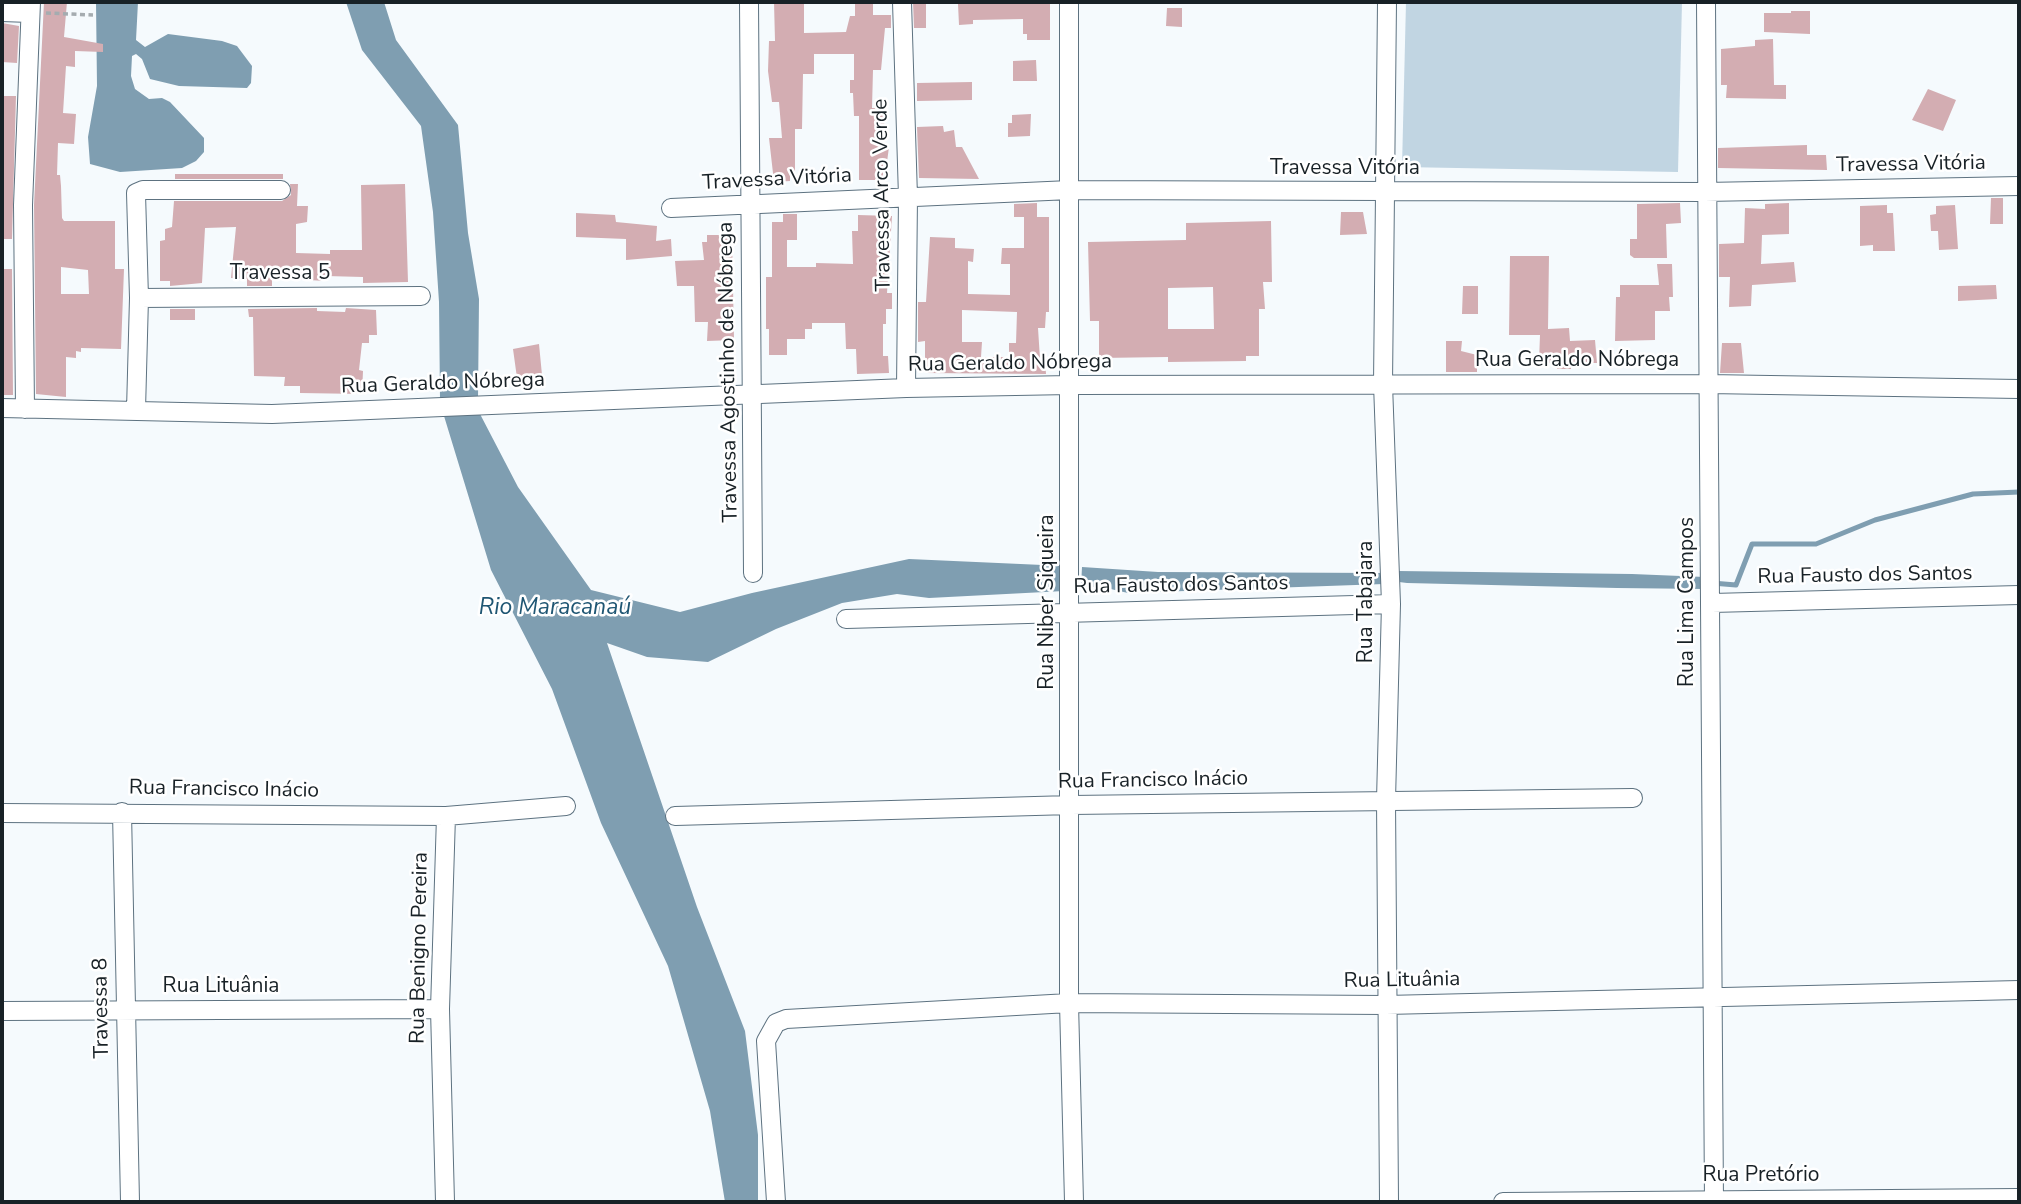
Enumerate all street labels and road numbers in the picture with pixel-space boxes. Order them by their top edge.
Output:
street label: Travessa Arco Verde [869,99,897,291]
street label: Travessa Vitória [1836,151,1986,179]
street label: Travessa Vitória [1270,156,1420,182]
street label: Travessa Vitória [702,163,852,197]
street label: Travessa Agostinho de Nóbrega [714,221,744,523]
street label: Travessa 5 [230,261,330,287]
street label: Rua Geraldo Nóbrega [1475,348,1679,374]
street label: Rua Geraldo Nóbrega [908,350,1112,378]
street label: Rua Geraldo Nóbrega [341,368,545,400]
street label: Rua Niber Siqueira [1035,514,1061,690]
street label: Rua Lima Campos [1675,517,1701,687]
street label: Rua Tabajara [1354,541,1380,663]
street label: Rua Fausto dos Santos [1757,562,1973,590]
street label: Rua Fausto dos Santos [1073,572,1289,600]
street label: Rua Francisco Inácio [1058,767,1248,795]
street label: Rua Francisco Inácio [129,776,319,804]
street label: Rua Benigno Pereira [406,852,434,1044]
street label: Travessa 8 [89,957,115,1059]
street label: Rua Lituânia [1343,967,1461,995]
street label: Rua Lituânia [163,974,279,1000]
street label: Rua Pretório [1703,1163,1819,1189]

